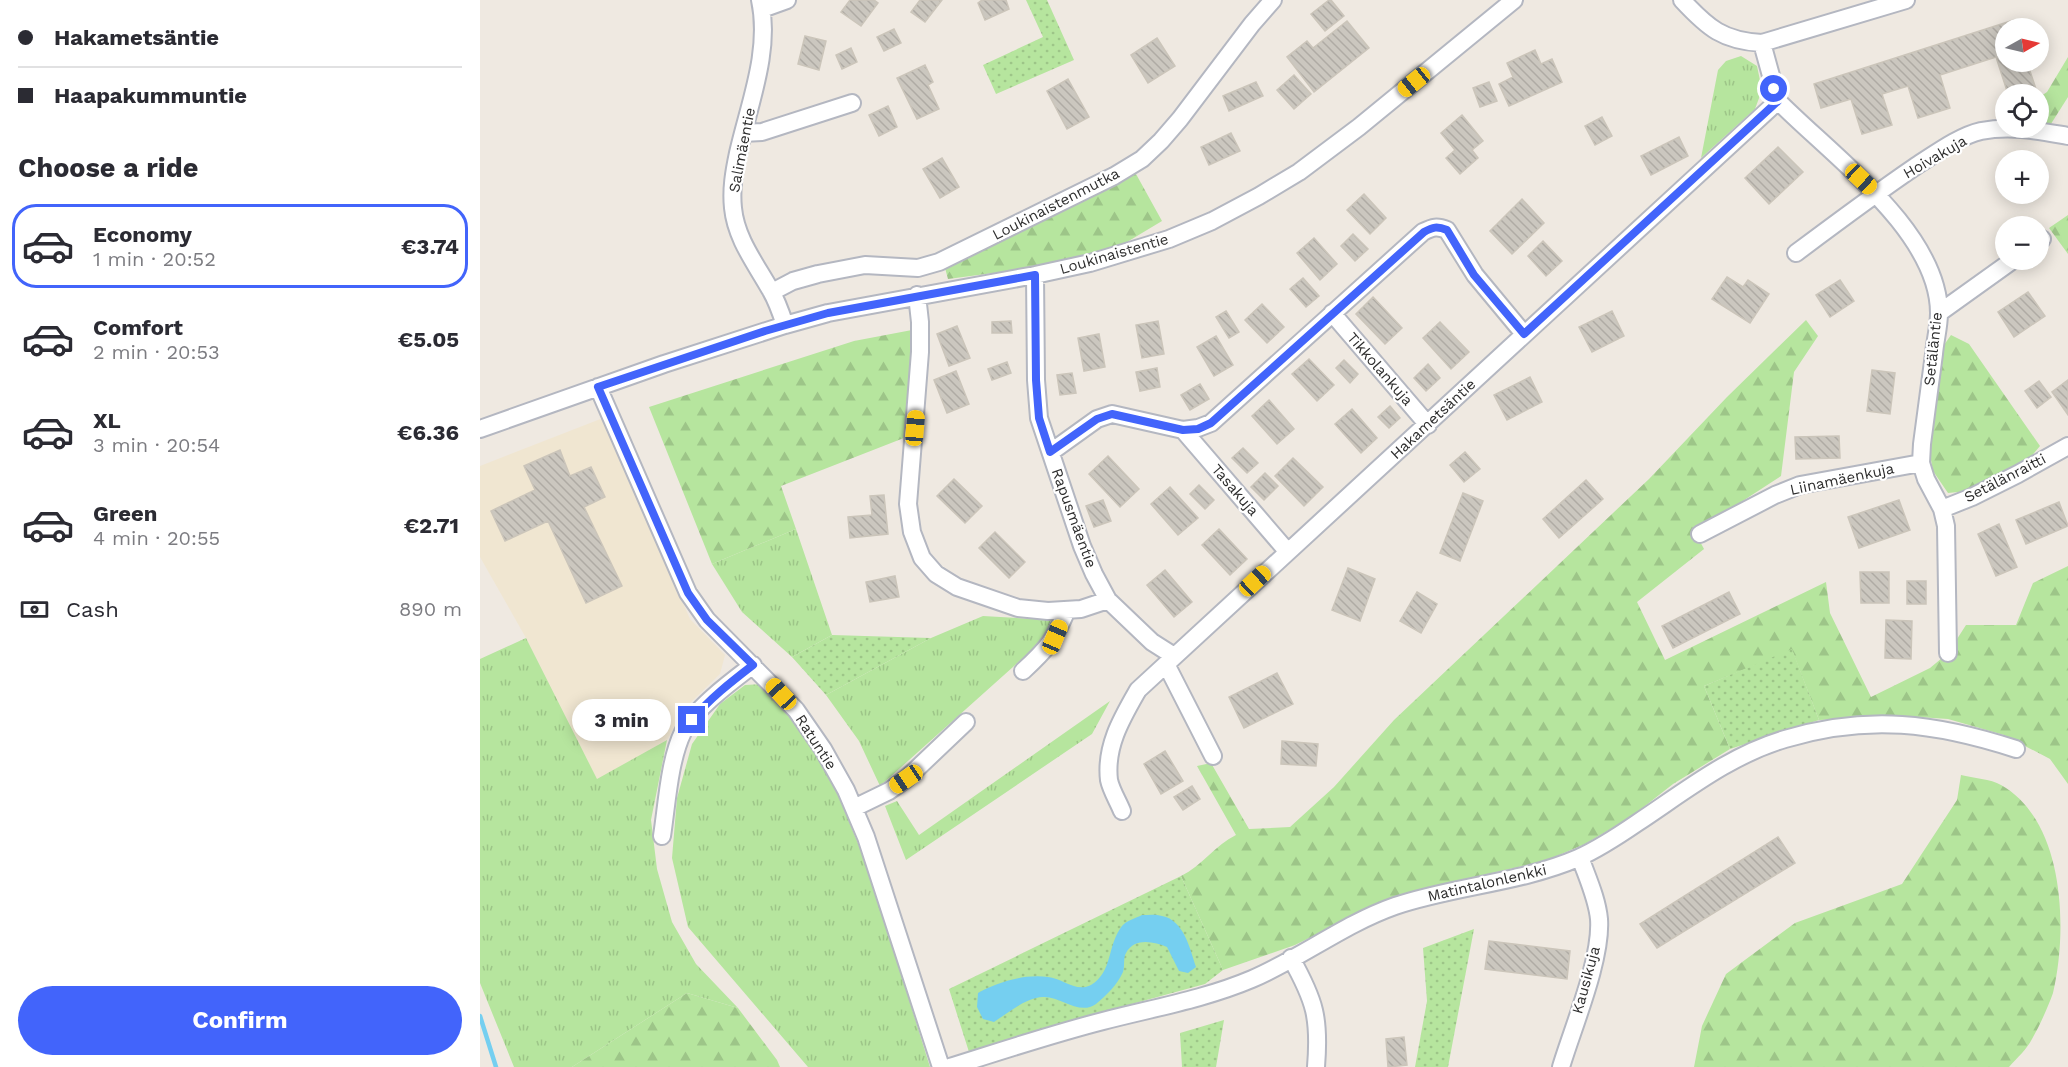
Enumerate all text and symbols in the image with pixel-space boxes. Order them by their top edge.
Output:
north arrow [1995,18,2049,72]
map controls [1995,18,2049,270]
text: Hakametsäntie [54,25,219,50]
car [1394,64,1434,100]
route start [1760,75,1787,102]
text: Haapakummuntie [54,83,247,108]
button: locate [1995,84,2049,138]
street label: Salimäentie [725,106,759,194]
street label: Hoivakuja [1900,131,1970,182]
button: + [1995,150,2049,204]
text: Choose a ride [18,152,198,184]
car [1842,160,1880,198]
street label: Loukinaistenmutka [990,164,1123,244]
button: − [1995,216,2049,270]
icon: car [21,219,75,273]
text: Economy [93,222,192,247]
street label: Loukinaistentie [1058,230,1170,278]
text: €3.74 [401,234,459,259]
text: 1 min · 20:52 [93,247,216,271]
street label: Setäläntie [1920,311,1946,387]
icon: car [21,312,75,366]
text: Comfort [93,315,183,340]
text: €5.05 [398,327,459,352]
street label: Tikkolankuja [1343,329,1417,410]
text: 2 min · 20:53 [93,340,220,364]
street label: Hakametsäntie [1387,375,1479,463]
icon: car [21,405,75,459]
text: XL [93,408,121,433]
car [904,409,926,447]
text: €6.36 [397,420,459,445]
text: 3 min · 20:54 [93,433,220,457]
street label: Setälänraitti [1961,450,2049,506]
street label: Liinamäenkuja [1788,459,1896,499]
street label: Tasakuja [1208,460,1263,520]
street label: Rapusmäentie [1048,466,1100,570]
icon: car [21,498,75,552]
text: Green [93,501,157,526]
text: €2.71 [404,513,459,538]
text: 4 min · 20:55 [93,526,220,550]
car [1236,562,1274,600]
icon: cash [18,593,51,626]
text: Cash [66,597,119,622]
text: 890 m [399,597,462,621]
car [1040,617,1070,657]
car [762,675,800,713]
callout: 3 min [572,699,671,741]
route end [678,706,705,733]
text: 3 min [594,708,649,732]
street label: Ratuntie [792,711,840,773]
car [886,761,926,797]
street label: Matintalonlenkki [1426,861,1548,905]
street label: Kausikuja [1568,944,1604,1016]
button: Confirm [18,986,462,1055]

